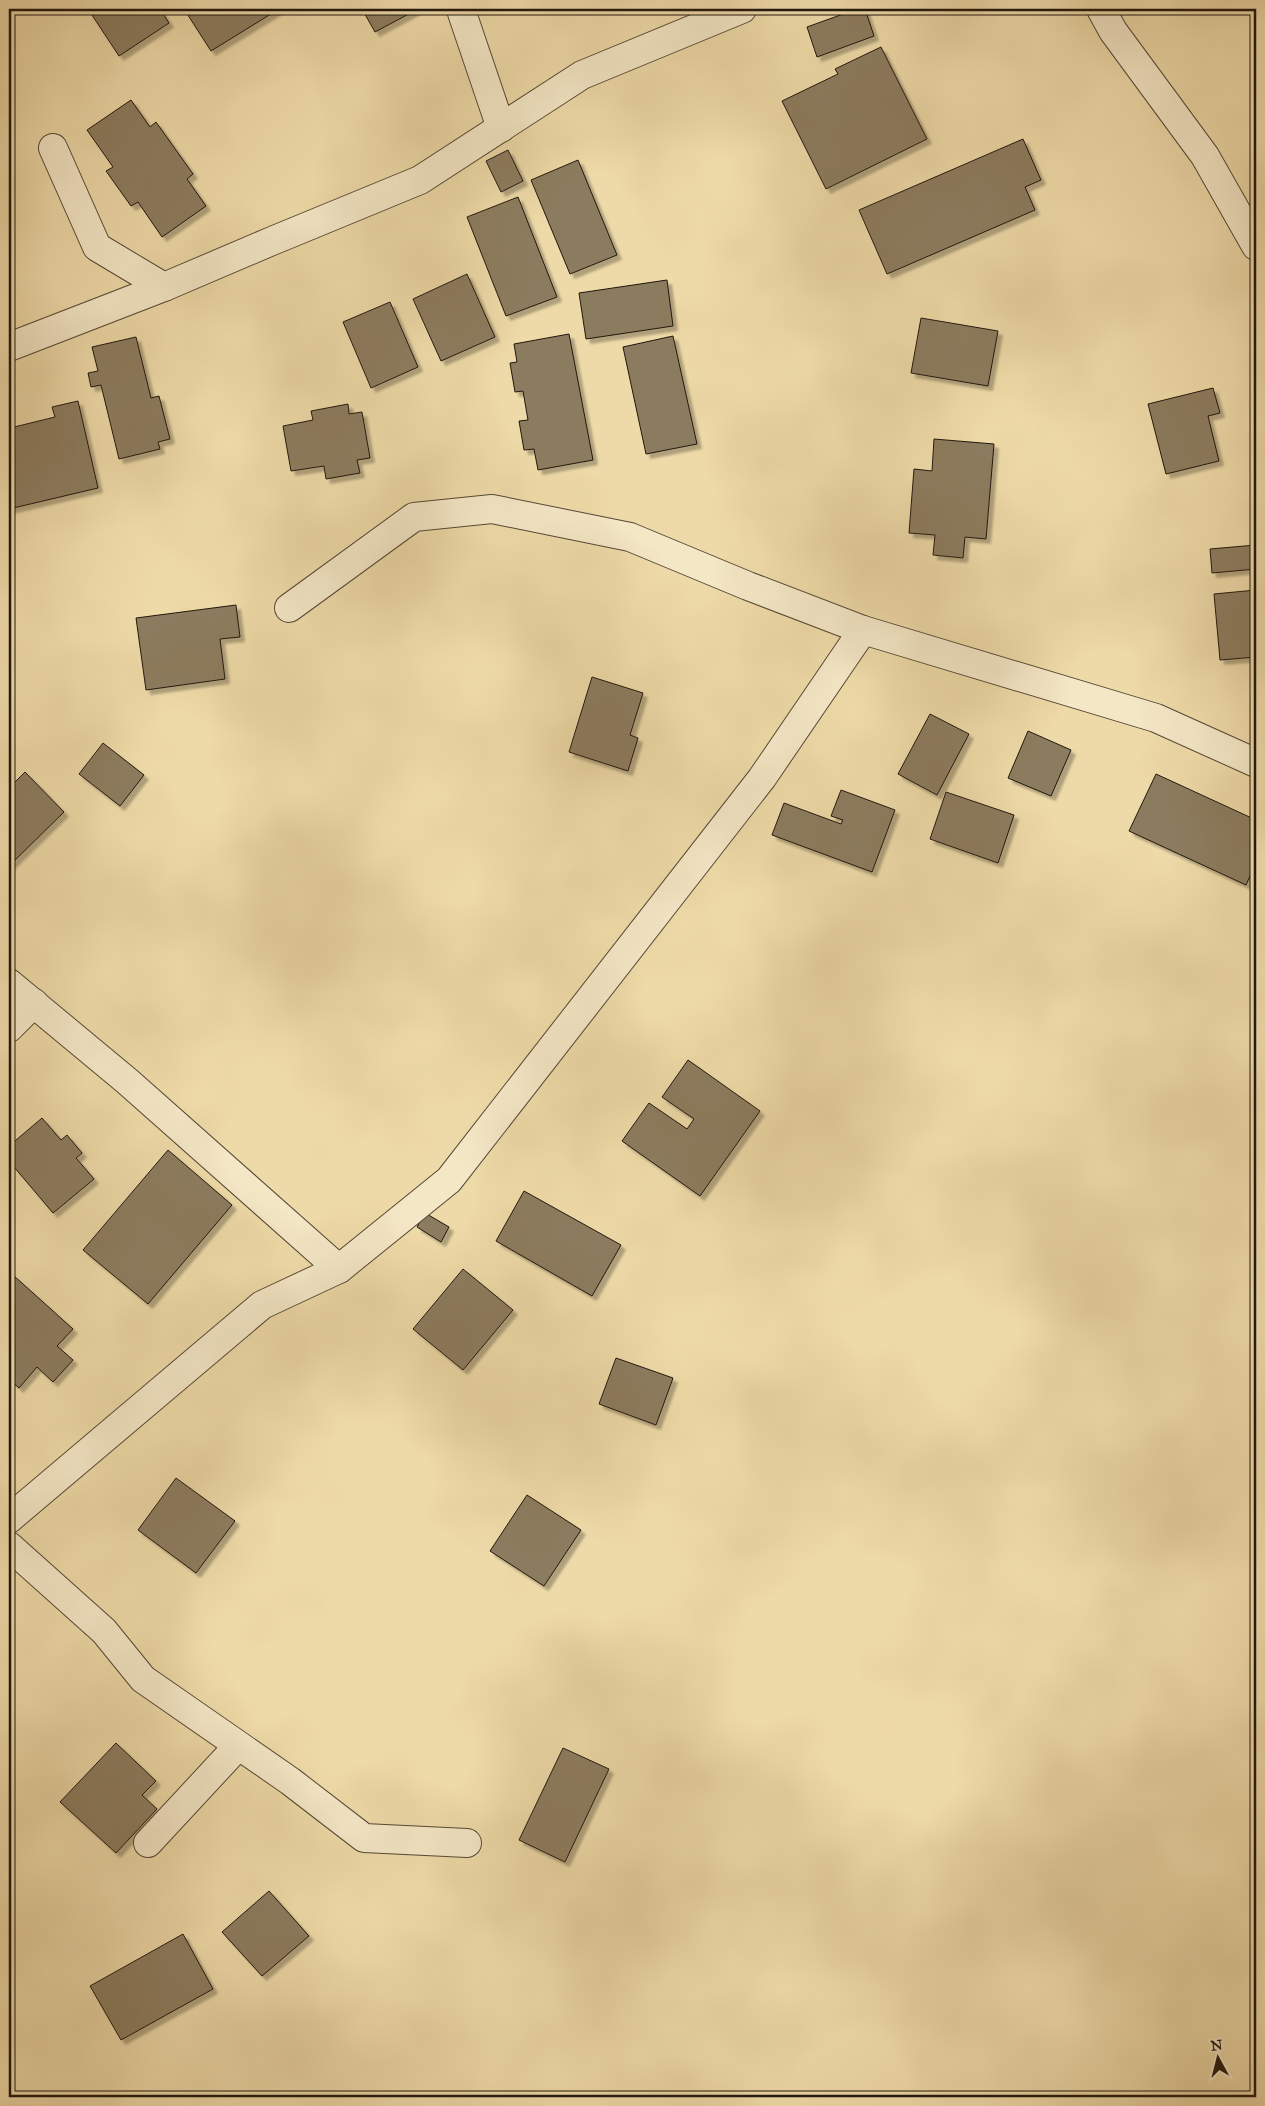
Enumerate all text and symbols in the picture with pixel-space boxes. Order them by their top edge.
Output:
north arrow [1192,2034,1242,2084]
text: N [1210,2036,1224,2055]

